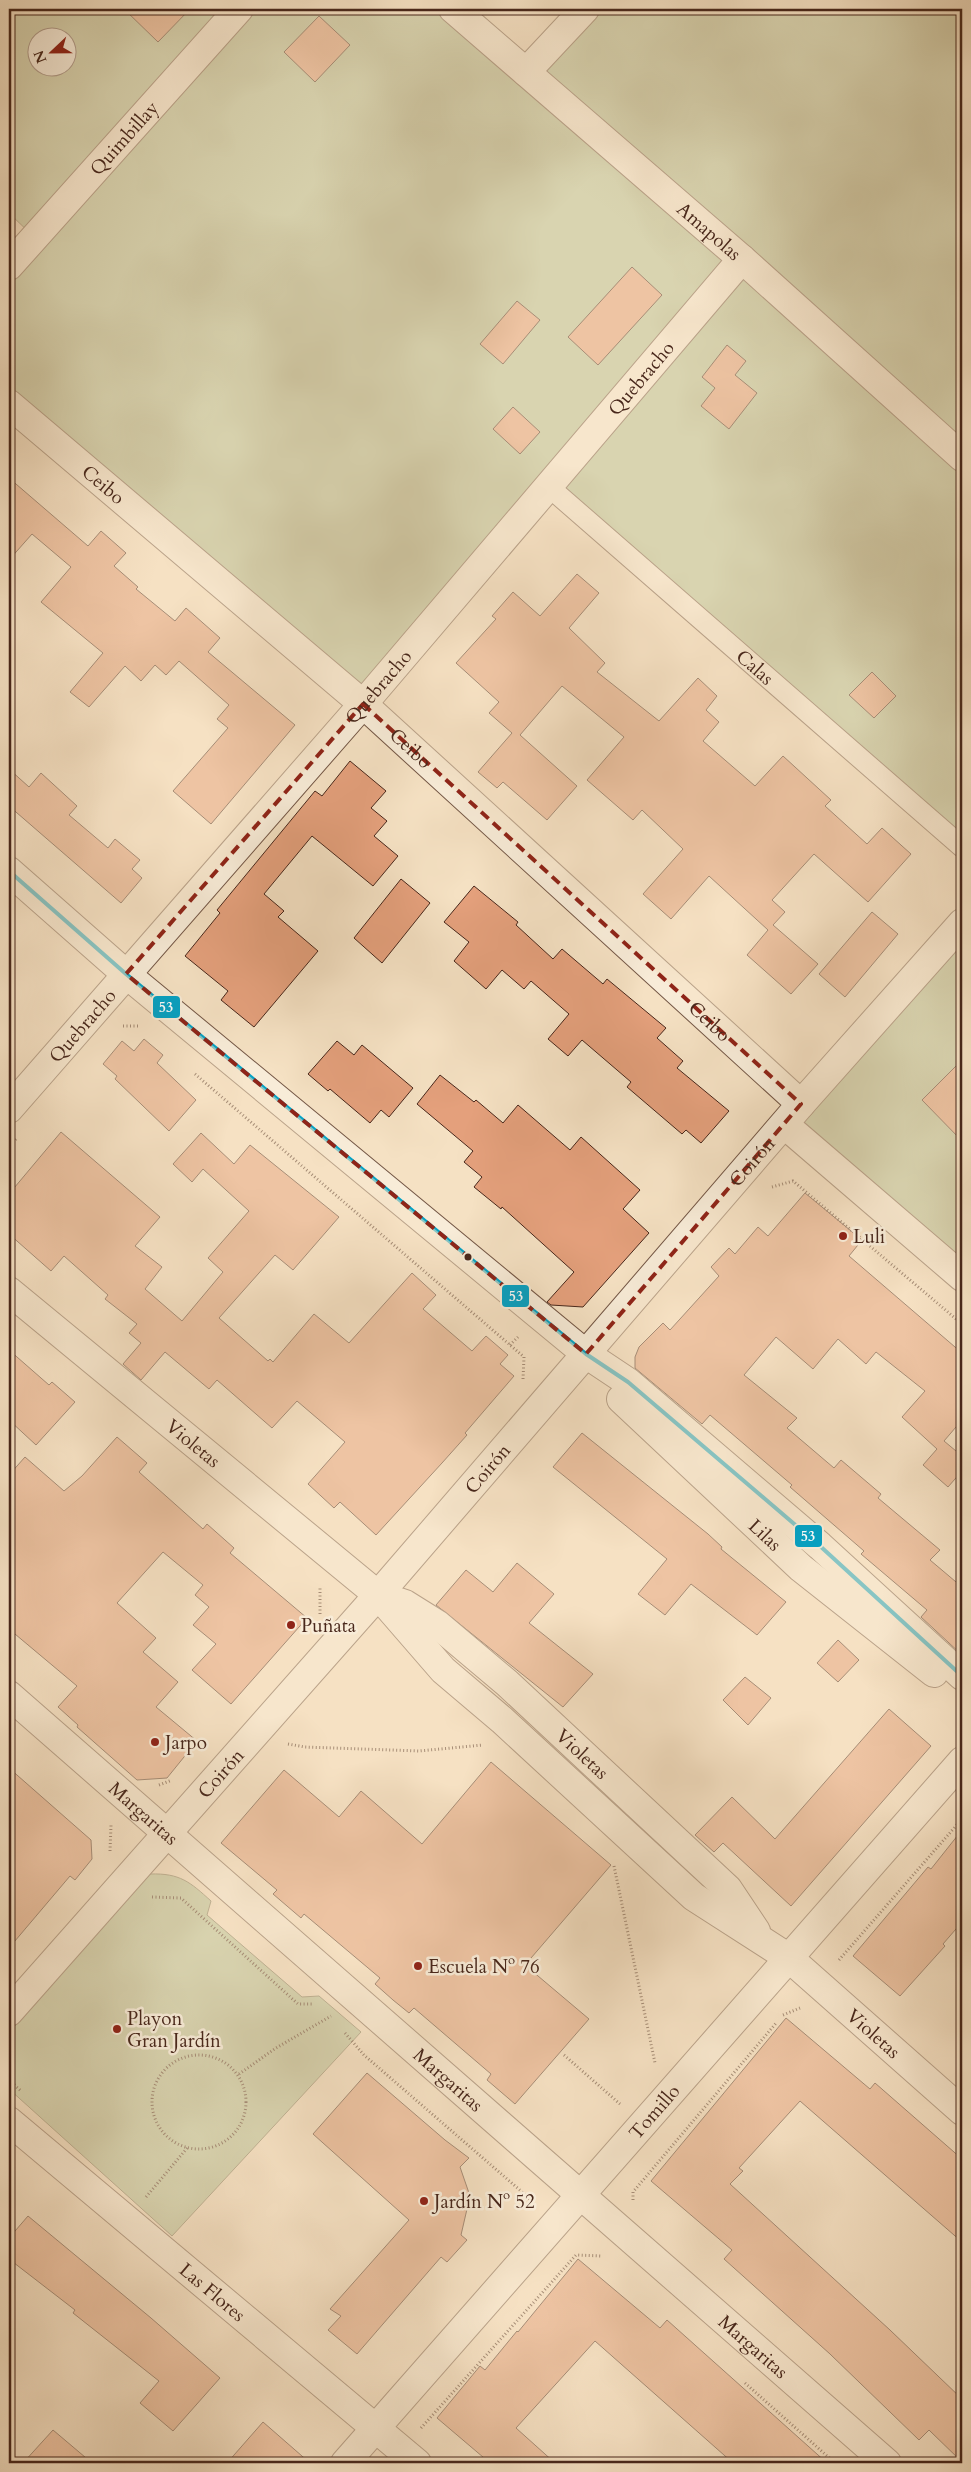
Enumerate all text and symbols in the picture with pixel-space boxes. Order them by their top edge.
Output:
north arrow [28,28,78,78]
text: N [29,47,51,66]
street label: Quimbillay [84,96,165,181]
street label: Amapolas [671,196,747,267]
street label: Quebracho [602,336,680,422]
street label: Ceibo [76,459,130,511]
street label: Quebracho [339,644,418,730]
street label: Calas [730,644,779,691]
street label: Ceibo [383,722,437,775]
street label: Quebracho [43,984,122,1069]
line badge: 53 [152,995,181,1019]
street label: Ceibo [683,996,736,1048]
text: 53 [159,998,173,1017]
street label: Coirón [723,1131,781,1193]
place label: Luli [853,1224,885,1250]
marker: Luli [837,1230,849,1242]
unlabelled marker [463,1252,473,1262]
line badge: 53 [501,1284,530,1308]
text: 53 [509,1287,523,1306]
street label: Violetas [160,1413,226,1474]
street label: Coirón [459,1438,517,1500]
street label: Lilas [743,1513,787,1557]
line badge: 53 [794,1524,823,1548]
text: 53 [801,1527,815,1546]
place label: Puñata [301,1613,356,1639]
marker: Puñata [285,1619,297,1631]
street label: Violetas [550,1723,614,1785]
place label: Jarpo [162,1730,207,1756]
marker: Jarpo [149,1736,161,1748]
street label: Coirón [192,1743,250,1804]
street label: Margaritas [103,1776,184,1851]
place label: Escuela Nº 76 [428,1954,540,1980]
marker: Escuela Nº 76 [412,1960,424,1972]
street label: Violetas [841,2003,906,2065]
place label: Playon Gran Jardín [127,2006,221,2054]
marker: Playon Gran Jardín [111,2023,123,2035]
street label: Margaritas [407,2043,488,2118]
street label: Tomillo [623,2079,686,2145]
place label: Jardín Nº 52 [431,2189,535,2215]
marker: Jardín Nº 52 [418,2195,430,2207]
street label: Las Flores [174,2257,251,2328]
street label: Margaritas [712,2309,793,2385]

